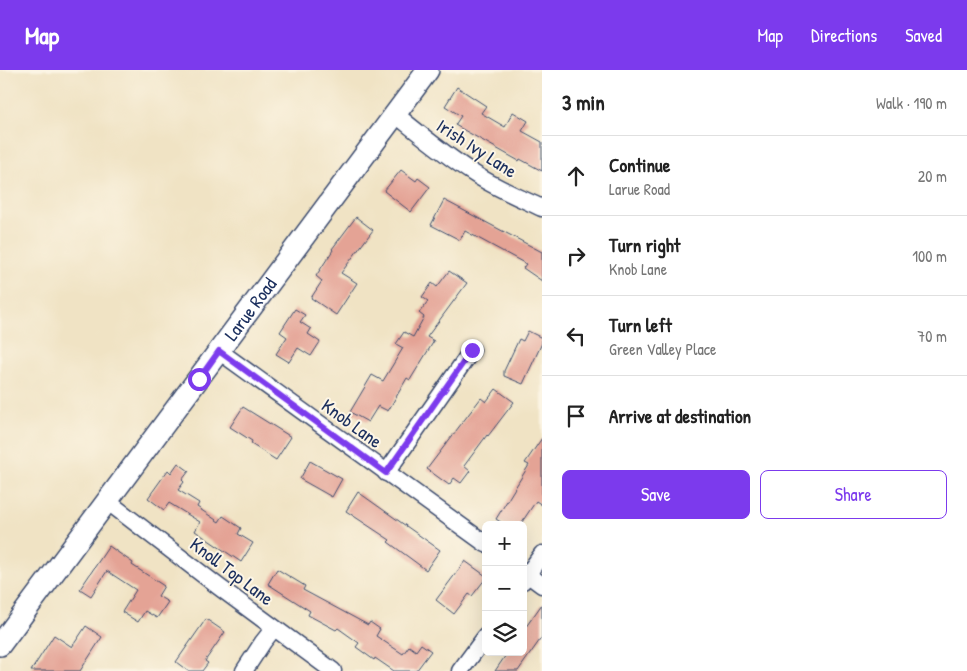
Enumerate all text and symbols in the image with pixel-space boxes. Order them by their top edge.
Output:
text: Map [25,19,59,51]
text: Map [758,23,783,48]
text: Directions [811,23,877,48]
text: Saved [905,23,942,48]
text: 3 min [562,88,605,117]
text: Walk · 190 m [876,92,947,114]
street label: Irish Ivy Lane [432,112,523,184]
text: Continue [609,152,670,178]
icon: ahead [562,162,590,190]
text: 20 m [918,165,947,187]
text: Larue Road [609,178,670,200]
text: Turn right [609,232,680,258]
icon: right [562,242,590,270]
text: 100 m [912,245,947,267]
text: Knob Lane [609,258,667,280]
street label: Larue Road [218,272,283,346]
text: Turn left [609,312,672,338]
icon: left [562,322,590,350]
text: 70 m [917,325,947,347]
text: Green Valley Place [609,338,716,360]
route end [461,339,484,362]
route start [188,368,211,391]
street label: Knob Lane [316,392,388,454]
icon: arrive [562,402,590,430]
text: Arrive at destination [609,403,751,429]
button: Save [562,470,750,519]
button: Share [760,470,947,519]
map controls [482,521,527,656]
button: + [482,521,527,566]
street label: Knoll Top Lane [185,531,279,611]
button: − [482,566,527,611]
button: layers [482,611,527,656]

